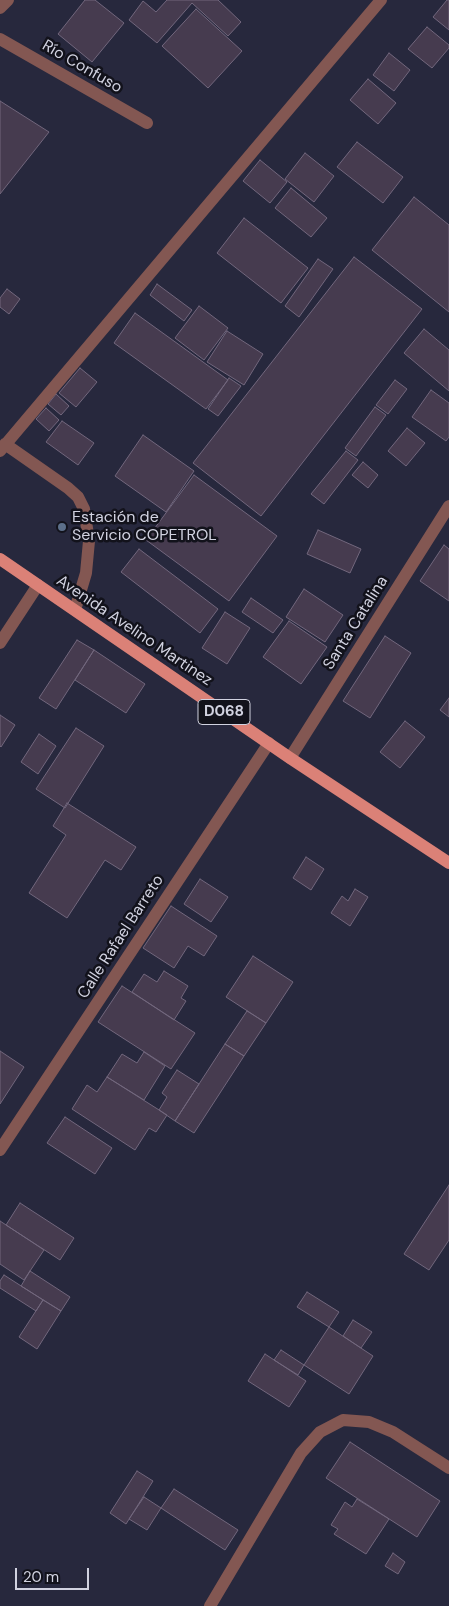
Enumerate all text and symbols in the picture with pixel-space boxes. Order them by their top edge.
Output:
street label: Río Confuso [39,36,125,98]
place label: Estación de Servicio COPETROL [72,508,217,546]
marker: Estación de Servicio COPETROL [56,521,68,533]
street label: Avenida Avelino Martinez [52,572,216,690]
street label: Santa Catalina [320,573,392,673]
road number: D068 [198,700,250,724]
street label: Calle Rafael Barreto [74,872,168,1002]
scale bar [18,1558,91,1590]
text: 20 m [23,1567,59,1587]

